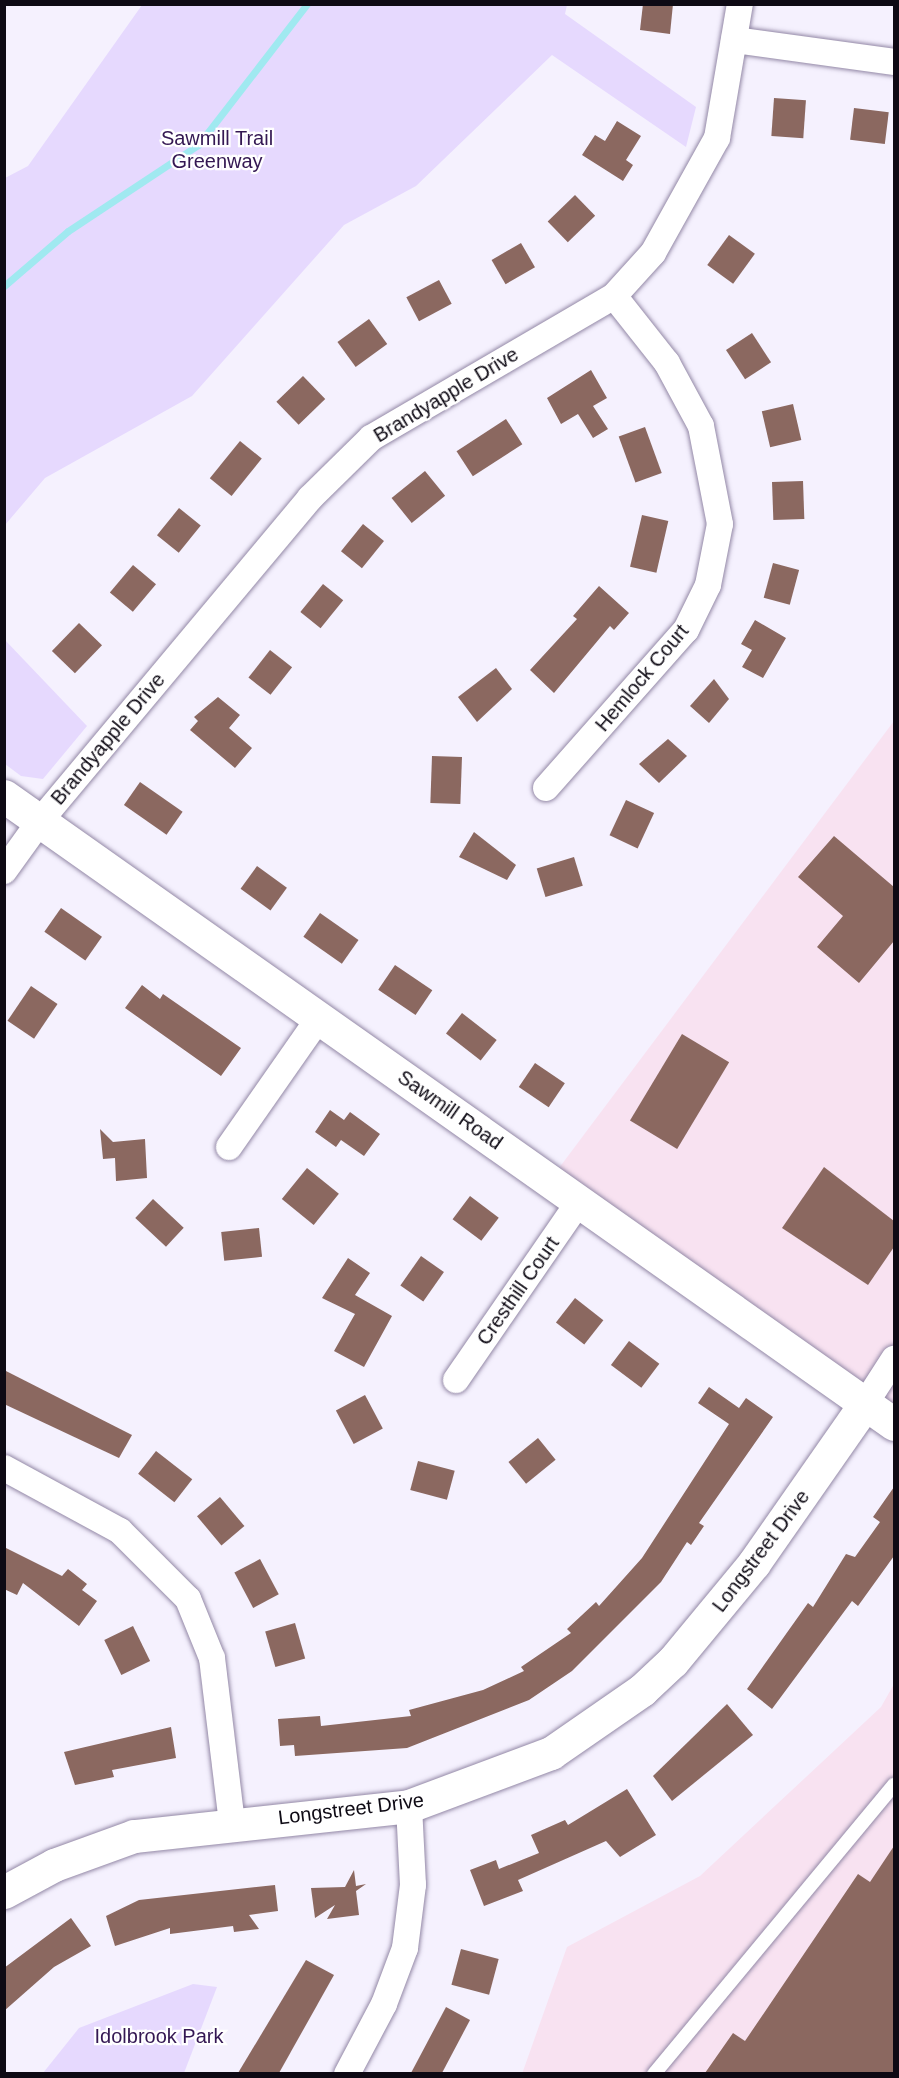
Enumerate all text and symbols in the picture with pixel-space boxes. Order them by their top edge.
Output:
park label: Sawmill Trail Greenway [161,126,273,173]
street label: Brandyapple Drive [369,342,523,448]
street label: Hemlock Court [590,620,694,736]
street label: Brandyapple Drive [46,668,170,810]
street label: Sawmill Road [393,1065,507,1155]
street label: Cresthill Court [472,1232,564,1350]
street label: Longstreet Drive [707,1485,815,1617]
street label: Longstreet Drive [277,1788,425,1830]
park label: Idolbrook Park [95,2024,223,2048]

